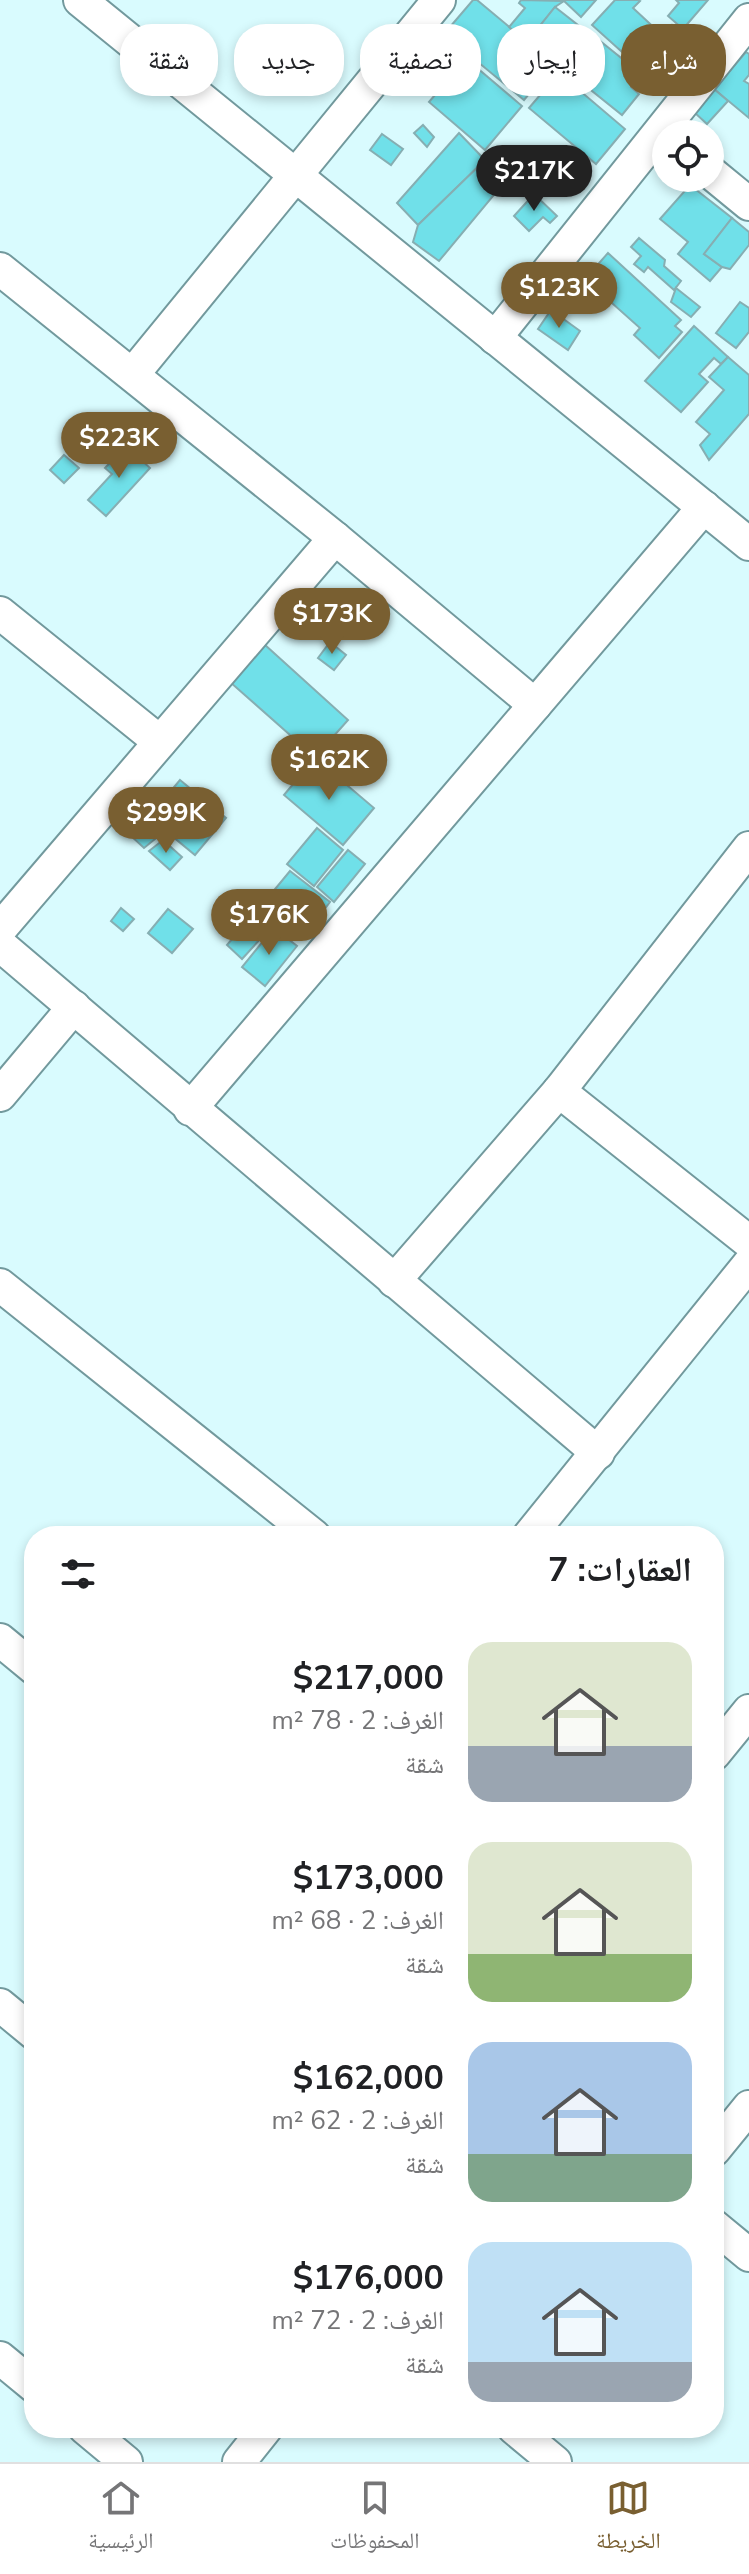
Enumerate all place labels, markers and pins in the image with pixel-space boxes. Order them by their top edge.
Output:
pin: $217K [478,145,590,213]
pin: $123K [503,262,615,330]
pin: $223K [63,412,175,480]
pin: $173K [276,588,388,656]
pin: $162K [273,734,385,802]
pin: $299K [110,787,222,855]
pin: $176K [213,889,325,957]

